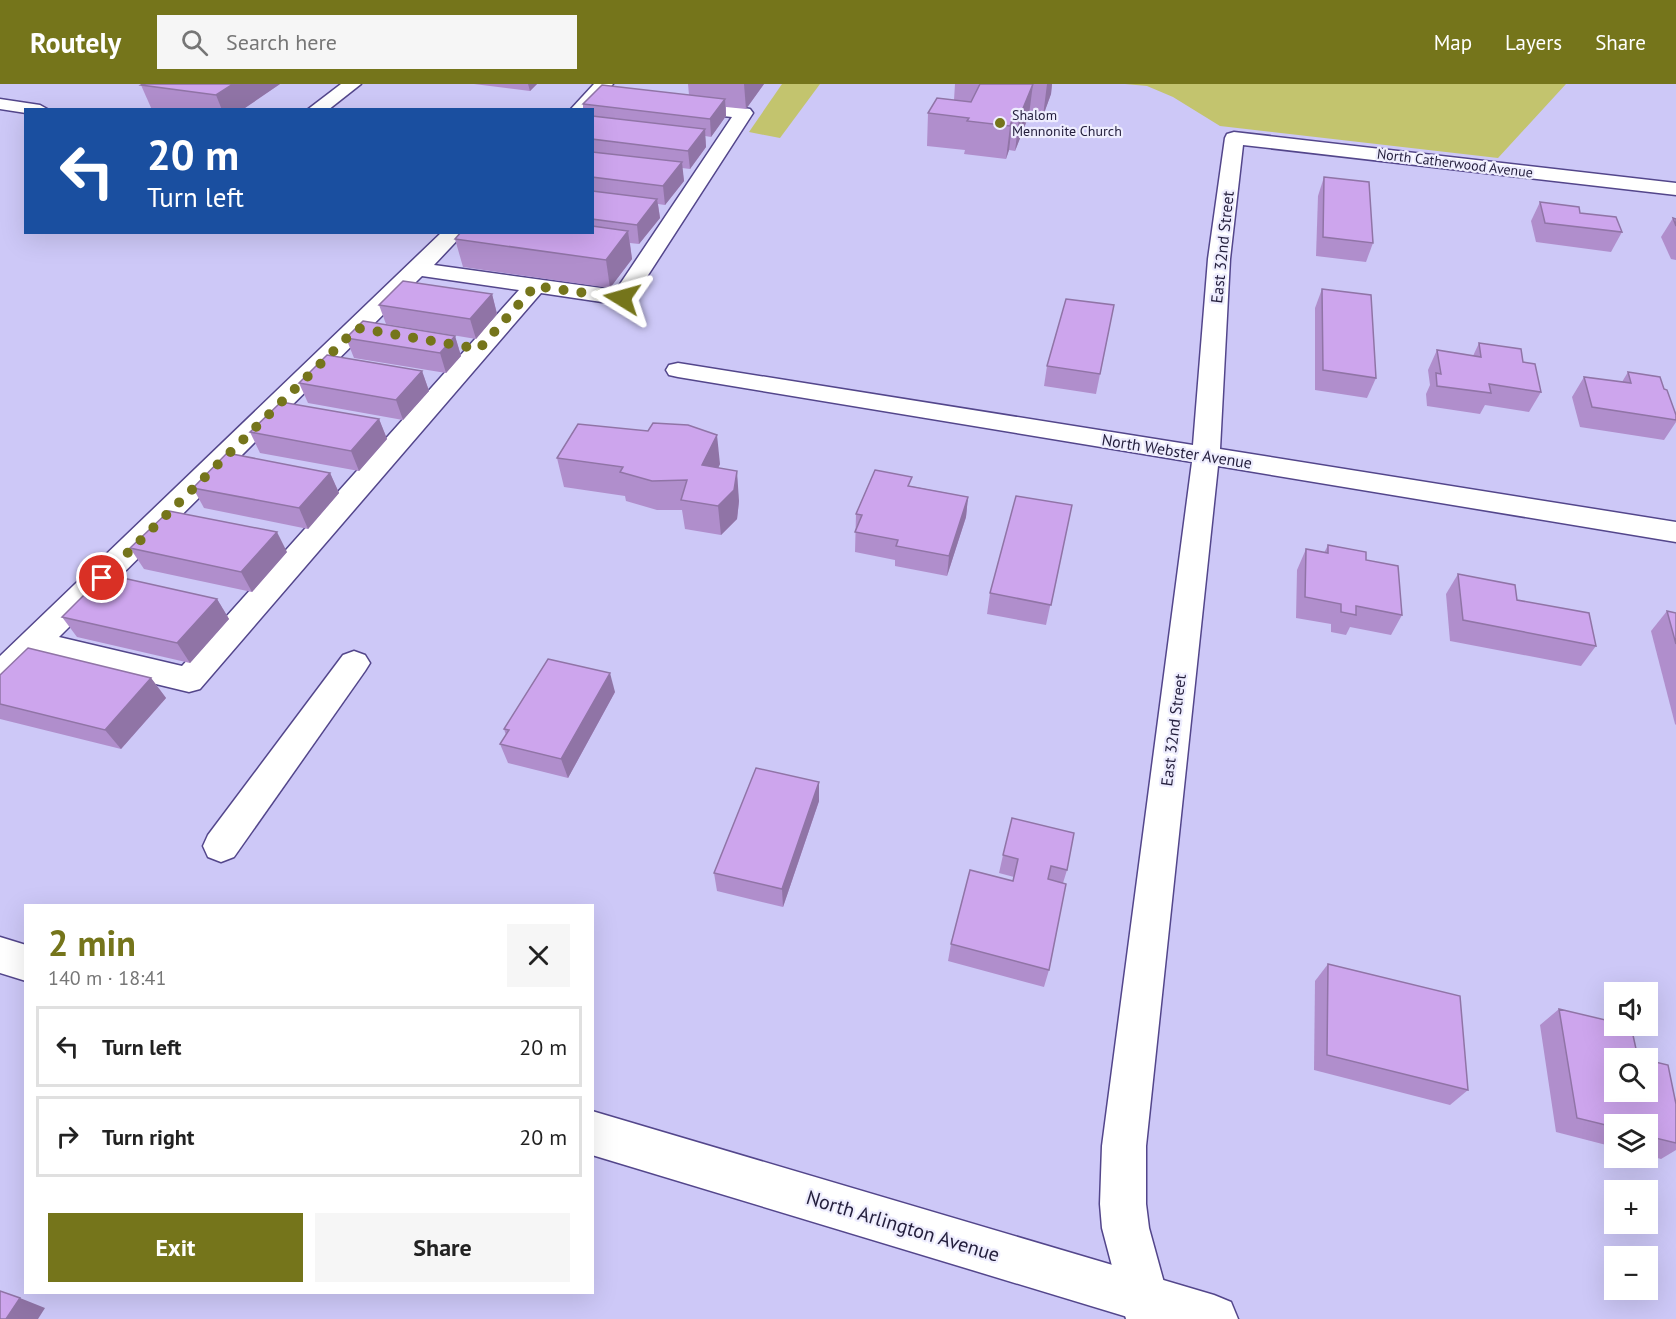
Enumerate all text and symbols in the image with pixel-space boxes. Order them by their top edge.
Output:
search box [157,15,577,69]
text: Routely [30,24,121,61]
icon: search [178,26,211,59]
text: Search here [226,28,337,56]
text: Map [1434,29,1472,56]
text: Layers [1505,29,1562,56]
text: Share [1595,29,1646,56]
place label: Shalom Mennonite Church [1012,106,1122,140]
marker: Shalom Mennonite Church [993,116,1007,130]
text: 20 m [147,127,239,182]
icon: left [48,132,126,210]
street label: North Catherwood Avenue [1376,145,1534,181]
text: Turn left [147,180,244,214]
street label: East 32nd Street [1206,189,1238,304]
position arrow [590,266,654,330]
street label: North Webster Avenue [1100,429,1254,473]
pin [76,552,127,603]
icon: arrive [85,561,118,594]
street label: East 32nd Street [1156,672,1190,787]
text: 2 min [48,919,136,966]
button: close [507,924,570,987]
text: 140 m · 18:41 [48,965,166,991]
map controls [1604,982,1658,1300]
button: sound [1604,982,1658,1036]
icon: left [51,1030,84,1063]
text: Turn left [102,1033,182,1061]
text: 20 m [519,1033,567,1061]
button: search [1604,1048,1658,1102]
button: layers [1604,1114,1658,1168]
icon: right [51,1120,84,1153]
text: Turn right [102,1123,194,1151]
text: 20 m [519,1123,567,1151]
button: + [1604,1180,1658,1234]
street label: North Arlington Avenue [803,1184,1003,1268]
button: Exit [48,1213,303,1282]
button: Share [315,1213,570,1282]
button: − [1604,1246,1658,1300]

